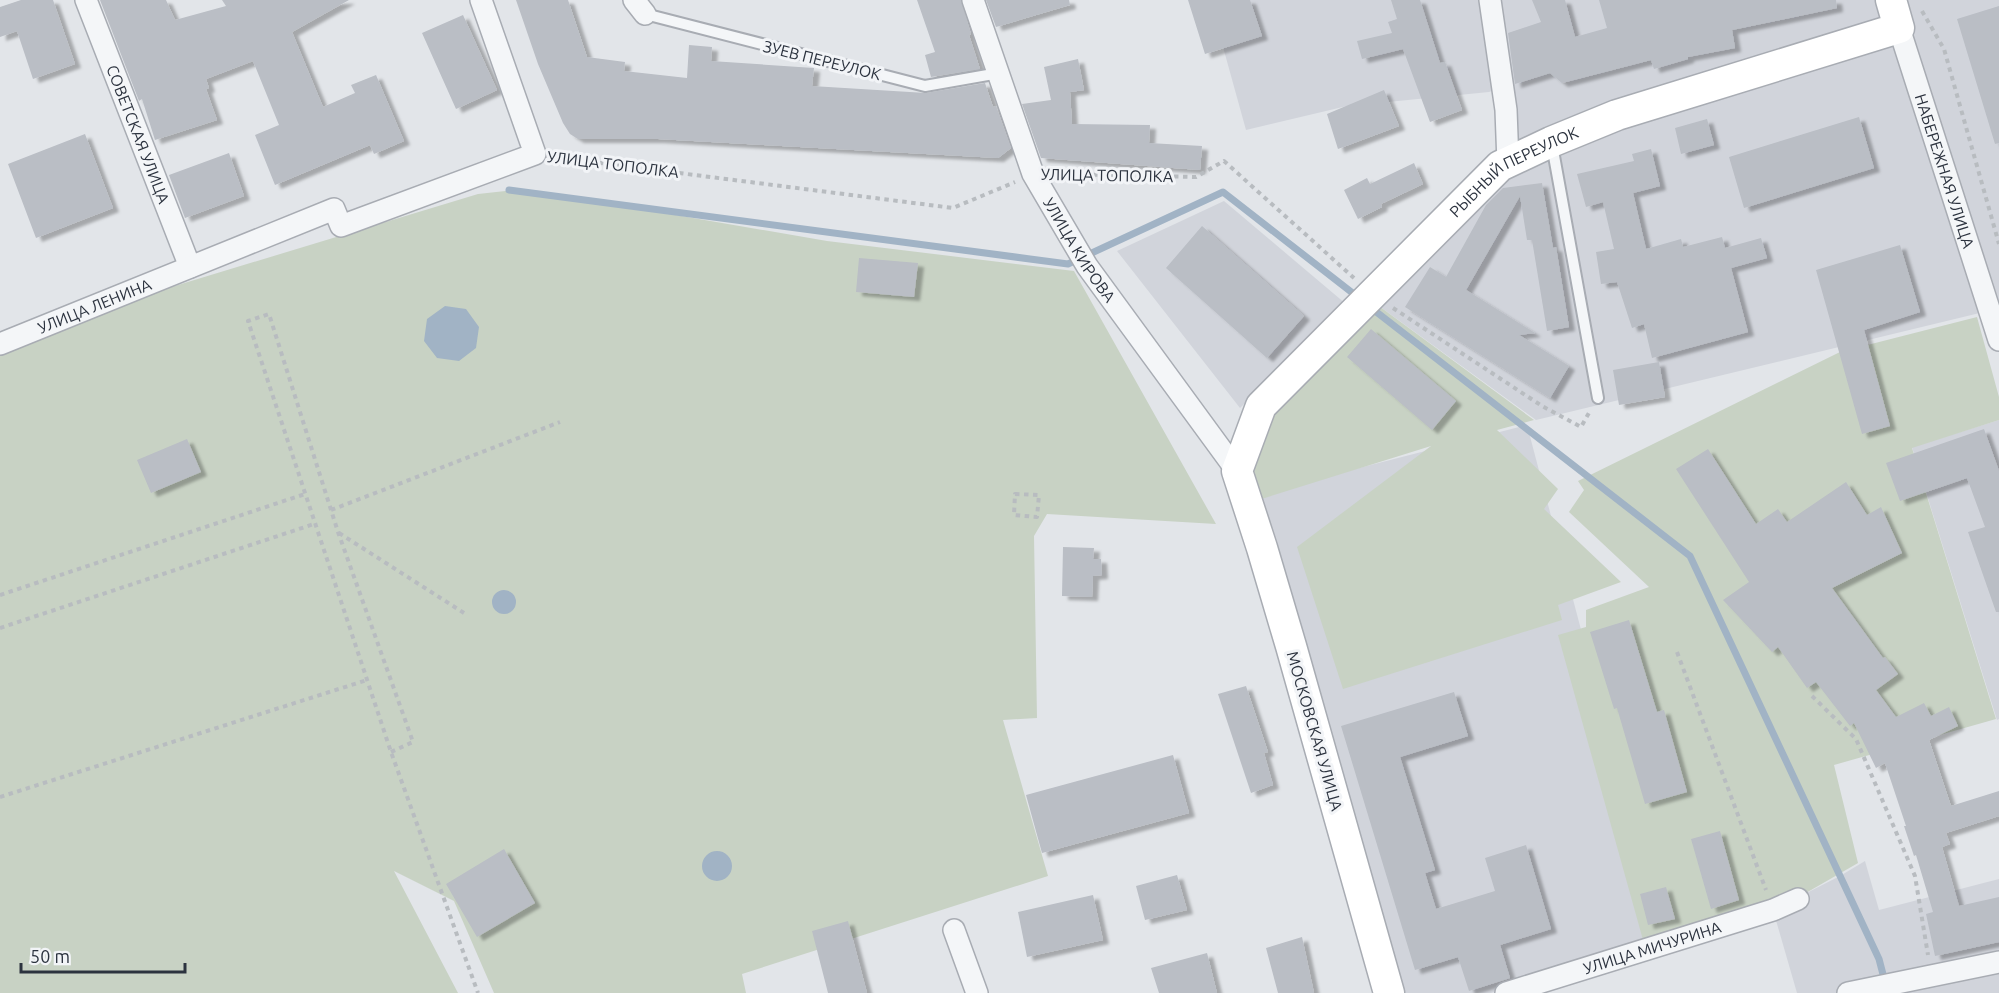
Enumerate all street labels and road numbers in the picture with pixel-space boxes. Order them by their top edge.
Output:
street label: ЗУЕВ ПЕРЕУЛОК [761,37,883,83]
street label: СОВЕТСКАЯ УЛИЦА [103,62,174,207]
street label: НАБЕРЕЖНАЯ УЛИЦА [1912,91,1978,251]
street label: РЫБНЫЙ ПЕРЕУЛОК [1446,123,1581,221]
street label: УЛИЦА ТОПОЛКА [546,147,680,181]
street label: УЛИЦА ТОПОЛКА [1041,165,1174,185]
street label: УЛИЦА КИРОВА [1040,194,1120,306]
street label: УЛИЦА ЛЕНИНА [35,275,154,337]
street label: МОСКОВСКАЯ УЛИЦА [1284,649,1347,813]
street label: УЛИЦА МИЧУРИНА [1581,918,1724,977]

